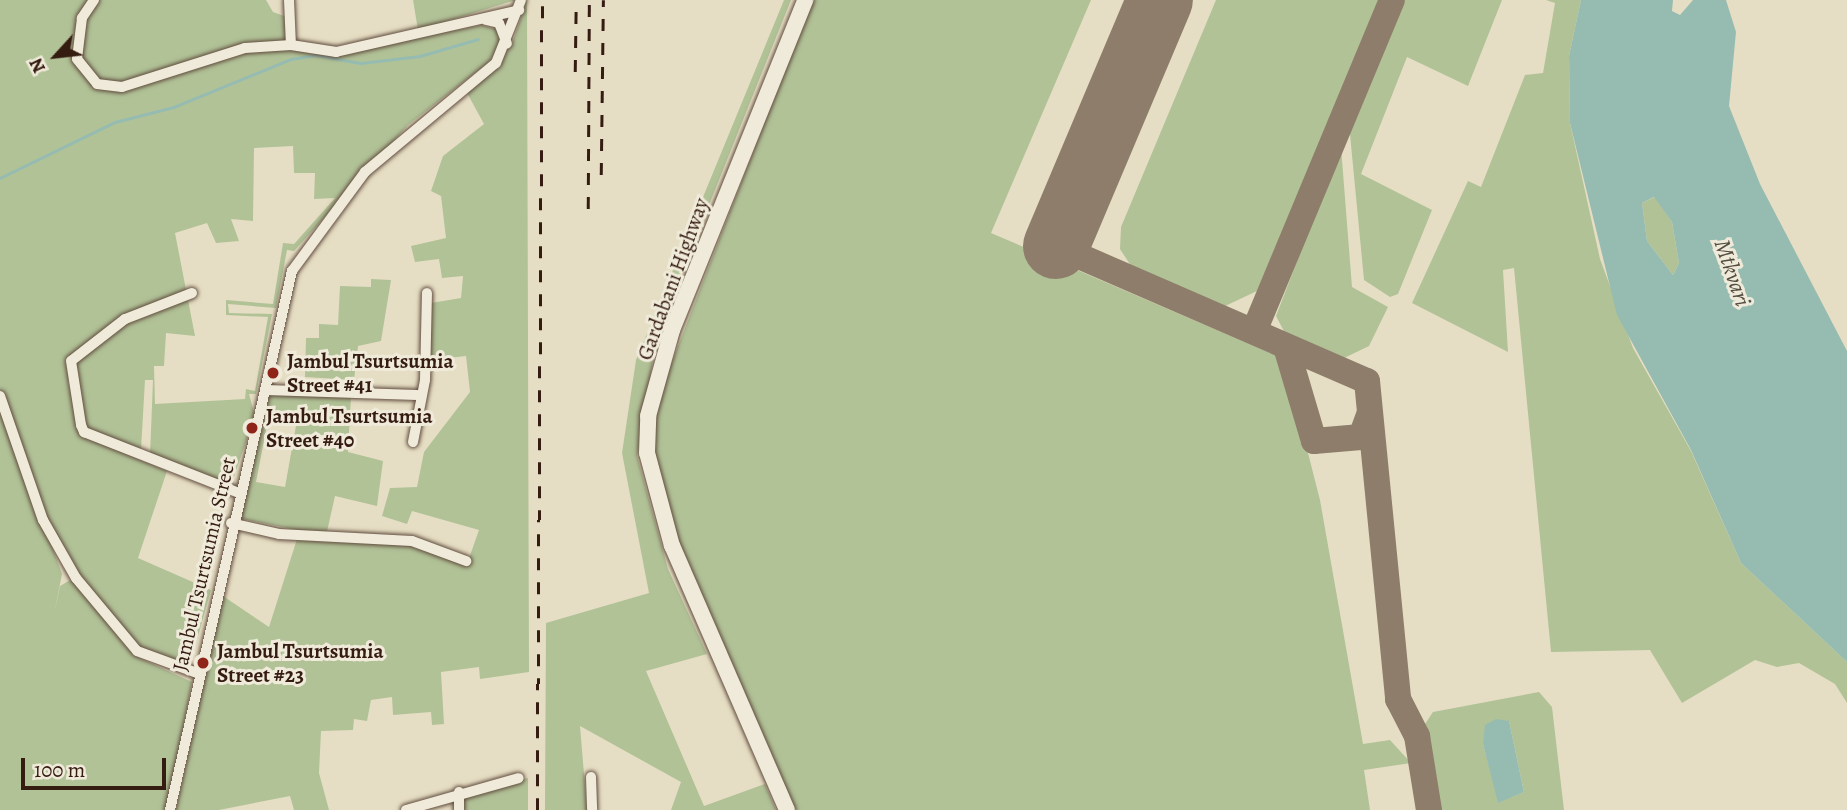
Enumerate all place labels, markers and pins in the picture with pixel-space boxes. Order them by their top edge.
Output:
place label: Jambul Tsurtsumia Street #41 [287,348,454,398]
marker: Jambul Tsurtsumia Street #41 [265,365,281,381]
place label: Jambul Tsurtsumia Street #40 [266,403,433,453]
marker: Jambul Tsurtsumia Street #40 [244,420,260,436]
place label: Jambul Tsurtsumia Street #23 [217,638,384,688]
marker: Jambul Tsurtsumia Street #23 [195,655,211,671]

